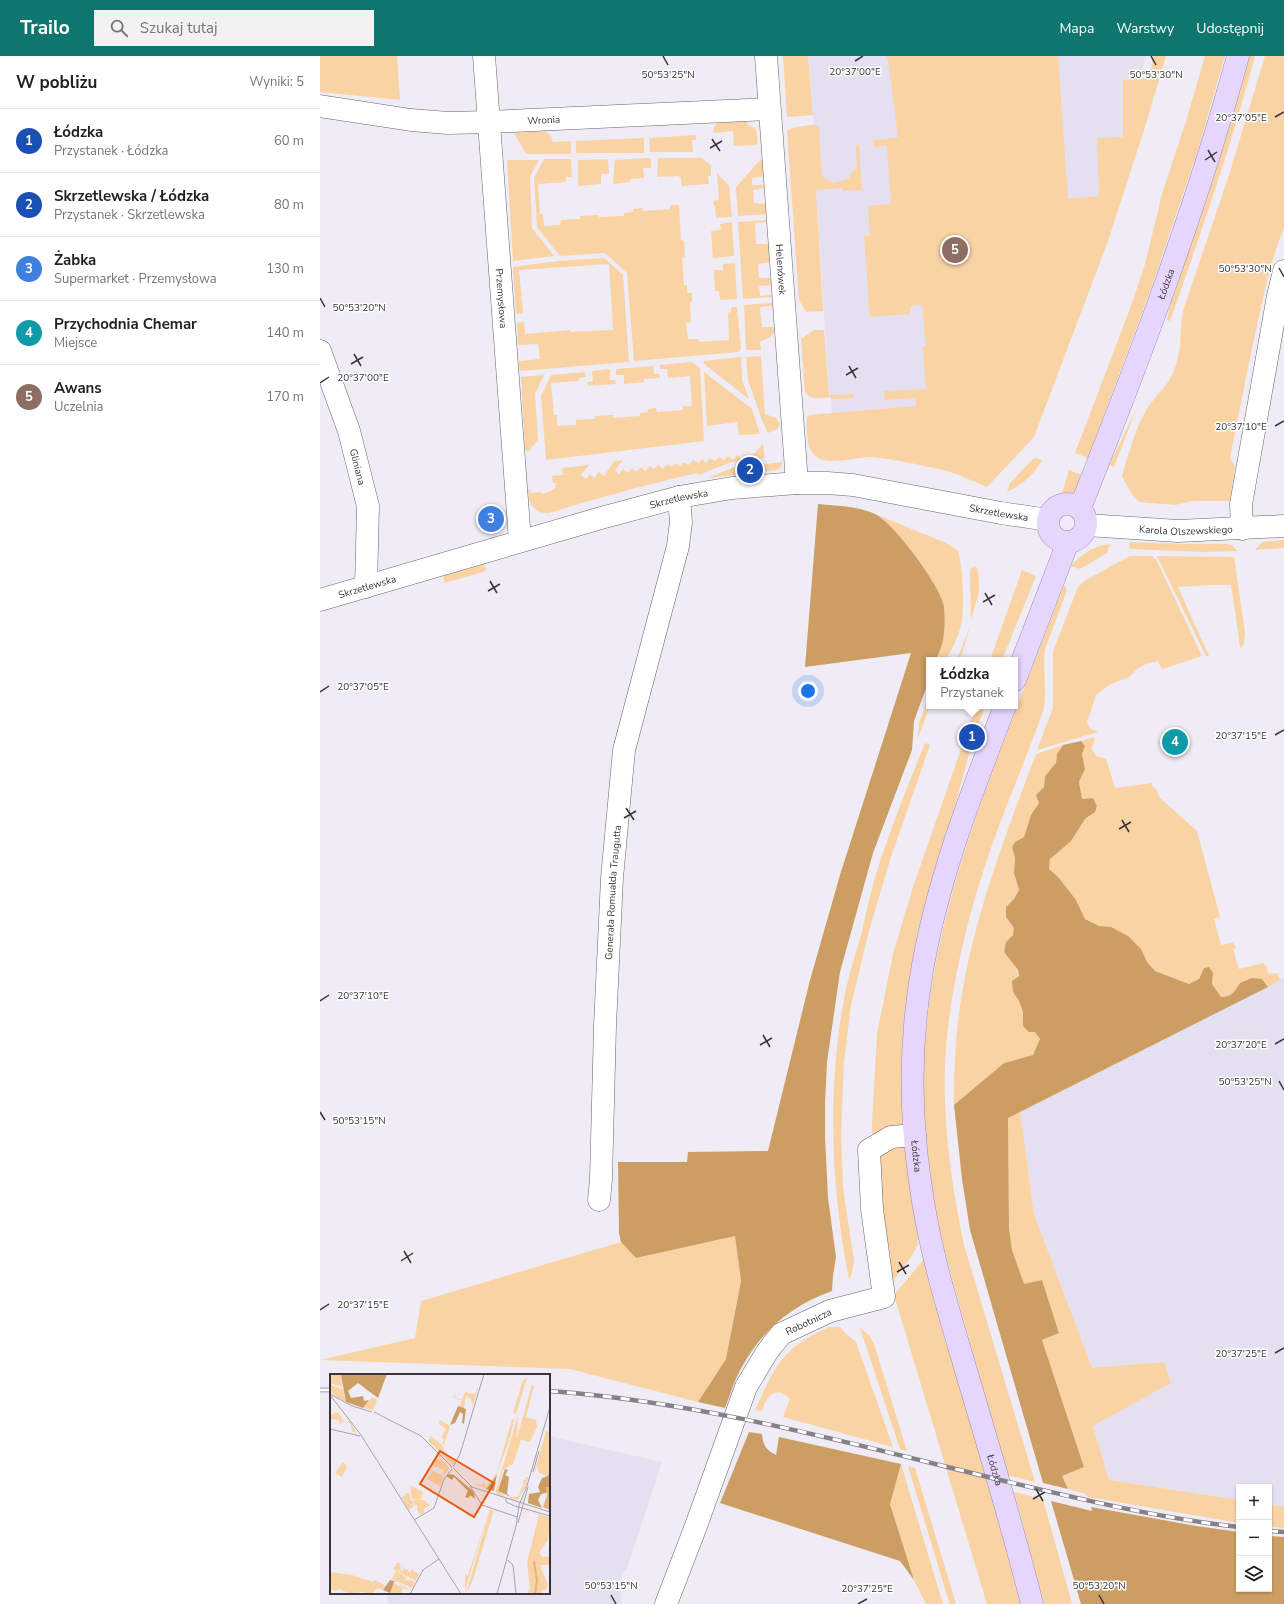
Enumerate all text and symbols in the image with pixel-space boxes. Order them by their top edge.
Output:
search box [94,10,374,46]
text: Trailo [20,15,70,41]
icon: search [108,17,130,39]
text: Szukaj tutaj [140,18,218,38]
text: Mapa [1059,19,1094,38]
text: Warstwy [1116,19,1174,38]
text: Udostępnij [1196,19,1264,38]
text: 20°37'00"E [829,65,881,79]
text: 50°53'25"N [641,68,695,82]
text: 50°53'30"N [1129,68,1183,82]
text: W pobliżu [16,71,97,94]
text: Wyniki: 5 [249,73,304,91]
text: 20°37'05"E [1215,111,1267,125]
street label: Wronia [527,113,561,128]
text: Łódzka [54,122,103,142]
text: 1 [25,132,33,150]
text: 60 m [274,132,304,150]
text: Przystanek · Łódzka [54,142,168,160]
text: Skrzetlewska / Łódzka [54,186,209,206]
text: 2 [25,196,33,214]
text: 80 m [274,196,304,214]
text: Przystanek · Skrzetlewska [54,206,205,224]
pin: 5 [942,235,968,265]
street label: Helenówek [772,244,789,296]
text: Żabka [54,250,96,270]
text: 3 [25,260,33,278]
text: 130 m [266,260,304,278]
text: 50°53'30"N [1218,262,1272,276]
street label: Łódzka [1154,267,1178,302]
street label: Przemysłowa [492,268,510,329]
text: Supermarket · Przemysłowa [54,270,217,288]
text: 50°53'20"N [332,301,386,315]
text: Przychodnia Chemar [54,314,197,334]
text: 4 [25,324,33,342]
text: 140 m [266,324,304,342]
text: Miejsce [54,334,97,352]
text: 20°37'00"E [337,371,389,385]
text: Awans [54,378,102,398]
text: 5 [25,388,33,406]
text: 170 m [266,388,304,406]
text: Uczelnia [54,398,103,416]
text: 20°37'10"E [1215,420,1267,434]
street label: Gliniana [346,447,368,487]
pin: 2 [737,455,763,485]
street label: Skrzetlewska [648,486,709,513]
street label: Skrzetlewska [968,501,1029,525]
pin: 3 [478,504,504,534]
street label: Karola Olszewskiego [1138,522,1234,539]
street label: Skrzetlewska [337,572,398,602]
popup [926,657,1018,709]
text: Łódzka [940,664,989,684]
text: 20°37'05"E [337,680,389,694]
your location [798,681,818,701]
text: Przystanek [940,684,1004,702]
pin: 1 [959,722,985,752]
pin: 4 [1162,727,1188,757]
text: 20°37'15"E [1215,729,1267,743]
street label: Generała Romualda Traugutta [602,824,625,960]
text: 20°37'10"E [337,989,389,1003]
text: 20°37'20"E [1215,1038,1267,1052]
text: 50°53'25"N [1218,1075,1272,1089]
text: 50°53'15"N [332,1114,386,1128]
street label: Łódzka [907,1139,925,1173]
text: 20°37'15"E [337,1298,389,1312]
street label: Robotnicza [783,1305,834,1339]
text: 20°37'25"E [1215,1347,1267,1361]
inset map [330,1374,550,1594]
street label: Łódzka [983,1452,1006,1487]
map controls [1236,1484,1272,1592]
button: + [1236,1484,1272,1520]
button: − [1236,1520,1272,1556]
button: layers [1236,1556,1272,1592]
text: 50°53'15"N [584,1579,638,1593]
text: 50°53'20"N [1072,1579,1126,1593]
text: 20°37'25"E [841,1582,893,1596]

